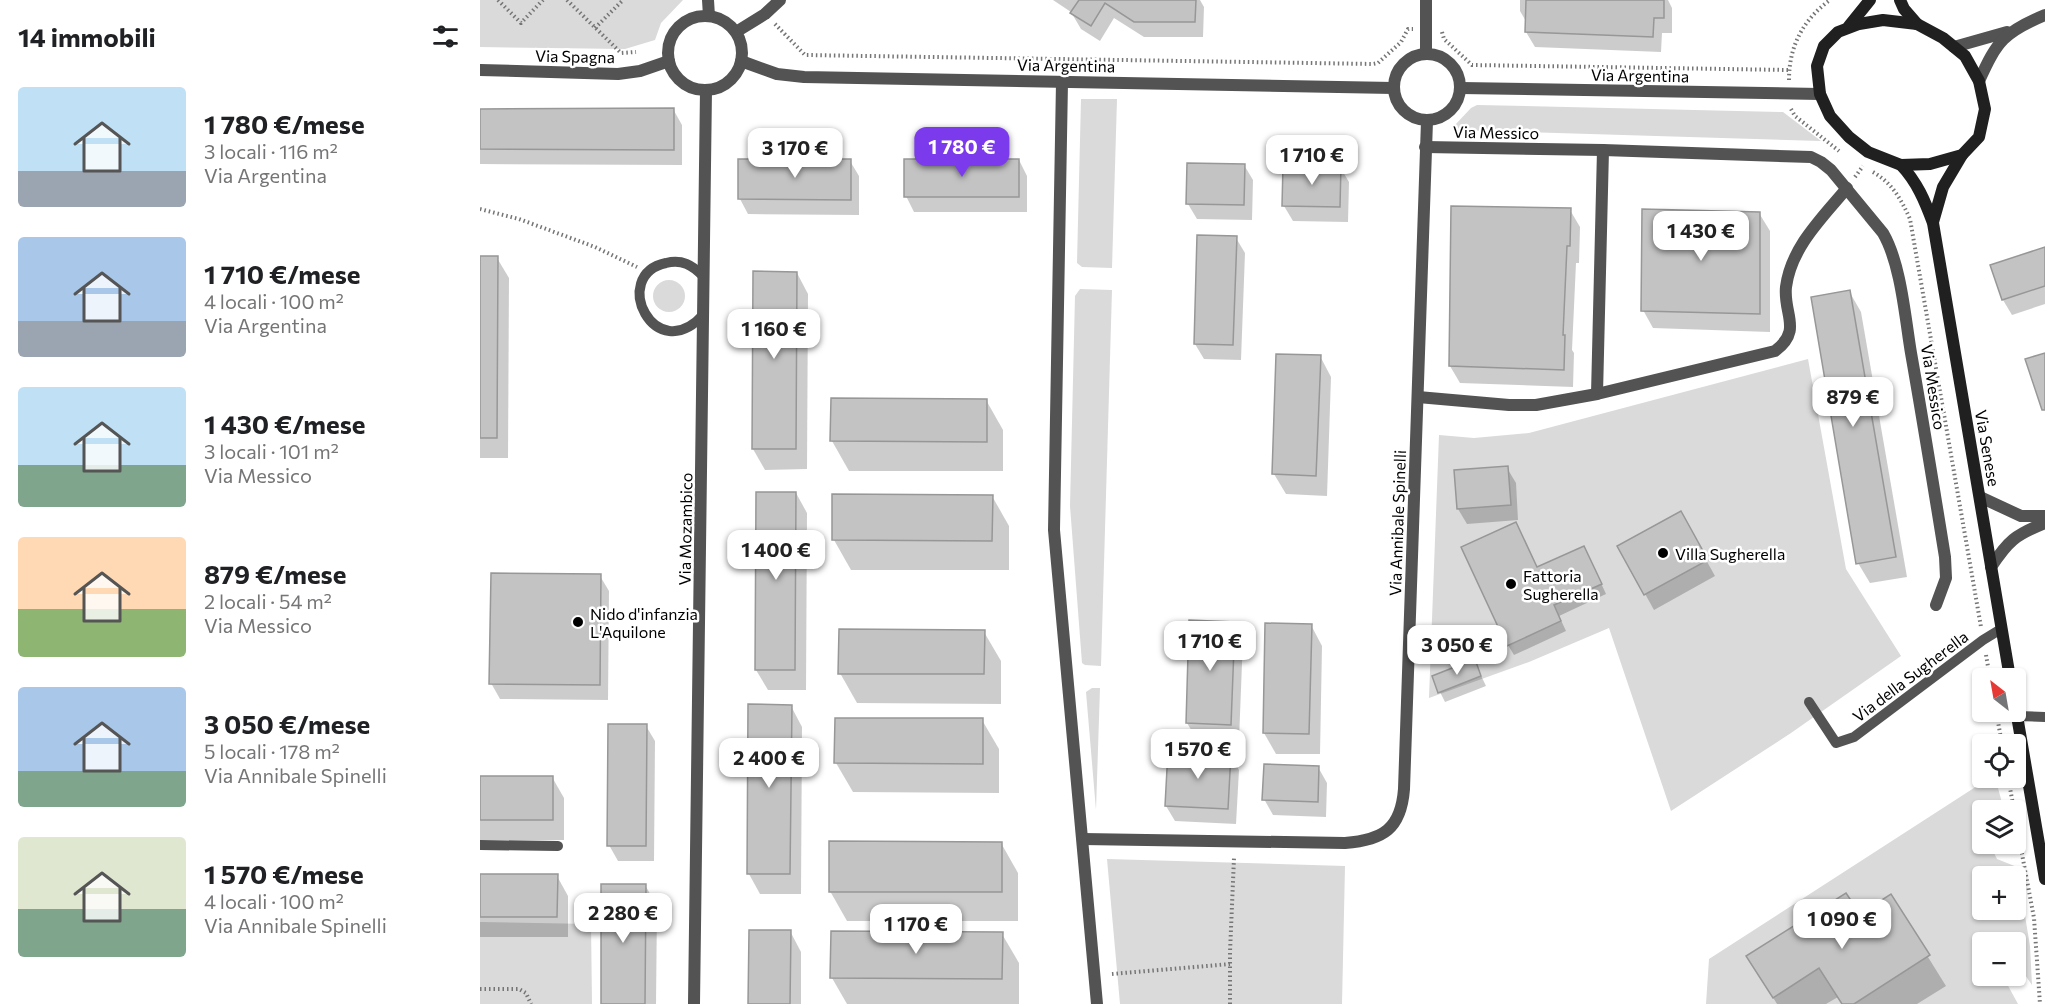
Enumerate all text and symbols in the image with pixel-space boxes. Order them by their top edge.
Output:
icon: filters [429,20,462,53]
text: 14 immobili [18,21,156,52]
street label: Via Spagna [535,46,615,66]
street label: Via Argentina [1017,55,1115,75]
street label: Via Argentina [1591,65,1689,85]
text: 1 780 €/mese [204,108,365,139]
icon: home [66,111,138,183]
street label: Via Messico [1453,122,1539,142]
pin: 1 780 € [907,127,1017,178]
pin: 3 170 € [740,128,850,179]
text: 1 780 € [928,134,996,158]
text: 3 170 € [762,135,828,159]
pin: 1 710 € [1257,135,1367,186]
text: 3 locali · 116 m² [204,139,338,163]
text: 1 710 € [1280,142,1344,166]
text: Via Argentina [204,163,327,187]
pin: 1 430 € [1646,211,1756,262]
text: 1 430 € [1667,218,1735,242]
text: 1 710 €/mese [204,258,360,289]
icon: home [66,261,138,333]
text: 4 locali · 100 m² [204,289,344,313]
pin: 1 160 € [719,309,829,360]
text: Via Argentina [204,313,327,337]
text: 1 160 € [741,316,807,340]
street label: Via Messico [1918,343,1950,431]
pin: 879 € [1811,377,1895,428]
text: 879 € [1826,384,1880,408]
text: 1 430 €/mese [204,408,365,439]
street label: Via Senese [1972,408,2004,488]
icon: home [66,411,138,483]
text: 3 locali · 101 m² [204,439,339,463]
street label: Via Annibale Spinelli [1385,450,1409,596]
text: Via Messico [204,463,312,487]
street label: Via Mozambico [675,473,695,585]
pin: 1 400 € [721,530,831,581]
text: 1 400 € [741,537,811,561]
place label: Villa Sugherella [1675,544,1785,563]
marker: Villa Sugherella [1656,546,1670,560]
text: 879 €/mese [204,558,346,589]
icon: home [66,561,138,633]
place label: Fattoria Sugherella [1523,566,1599,603]
marker: Fattoria Sugherella [1504,577,1518,591]
text: 2 locali · 54 m² [204,589,332,613]
place label: Nido d'infanzia L'Aquilone [590,604,698,641]
text: Via Messico [204,613,312,637]
marker: Nido d'infanzia L'Aquilone [571,615,585,629]
pin: 1 710 € [1155,621,1265,672]
pin: 3 050 € [1402,625,1512,676]
street label: Via della Sugherella [1849,626,1971,726]
text: 1 710 € [1178,628,1242,652]
text: 3 050 € [1421,632,1493,656]
north arrow [1972,668,2026,722]
map controls [1972,668,2026,986]
text: 3 050 €/mese [204,708,370,739]
icon: home [66,711,138,783]
pin: 1 570 € [1143,729,1253,780]
button: locate [1972,734,2026,788]
text: 1 570 € [1165,736,1231,760]
pin: 2 400 € [714,738,824,789]
text: 5 locali · 178 m² [204,739,340,763]
text: 2 400 € [733,745,805,769]
text: Via Annibale Spinelli [204,763,387,787]
button: layers [1972,800,2026,854]
text: 1 570 €/mese [204,858,364,889]
icon: home [66,861,138,933]
button: + [1972,866,2026,920]
text: 4 locali · 100 m² [204,889,344,913]
pin: 2 280 € [568,893,678,944]
pin: 1 090 € [1787,899,1897,950]
text: 2 280 € [588,900,658,924]
pin: 1 170 € [861,904,971,955]
text: 1 090 € [1807,906,1877,930]
text: 1 170 € [884,911,948,935]
text: Via Annibale Spinelli [204,913,387,937]
button: − [1972,932,2026,986]

